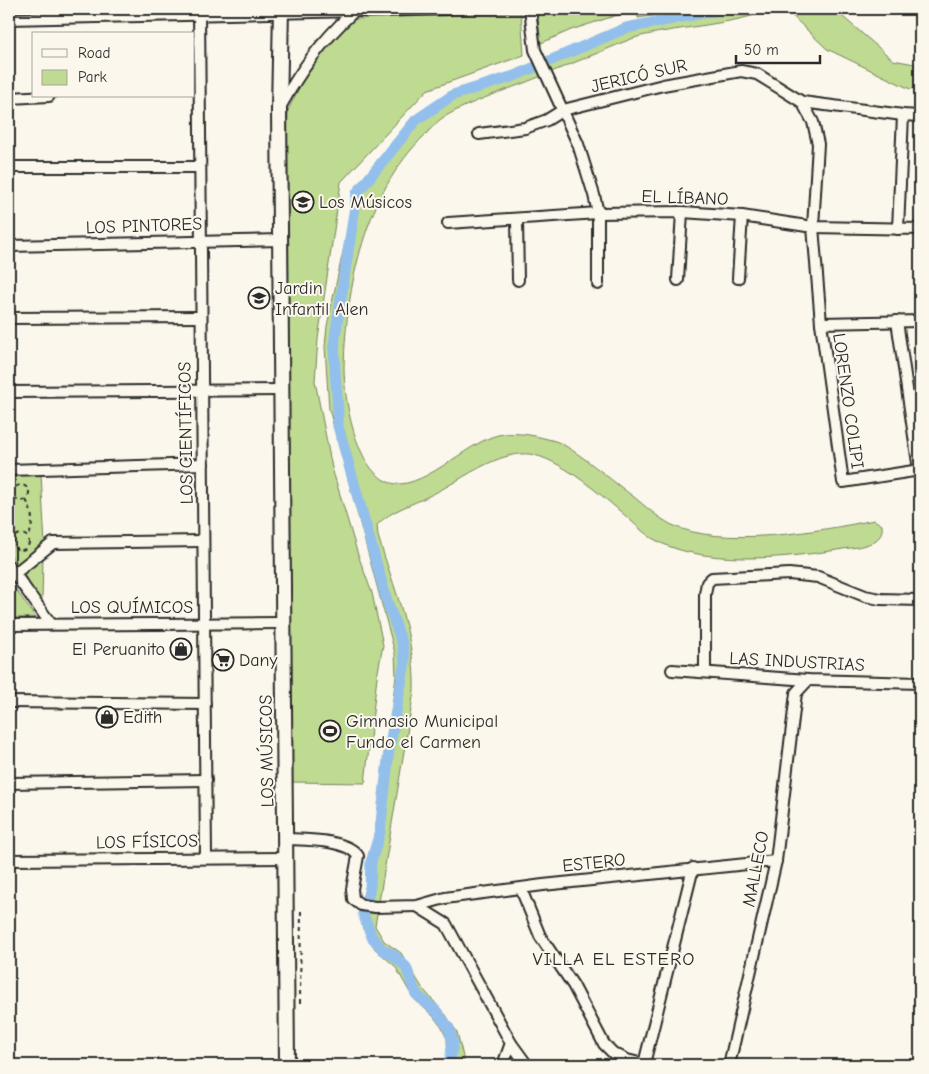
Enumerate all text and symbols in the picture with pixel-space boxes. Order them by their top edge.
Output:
legend [32,32,195,98]
scale bar [736,32,820,64]
text: 50 m [744,41,779,59]
text: Road [78,44,110,62]
street label: JERICÓ SUR [589,54,689,97]
text: Park [78,68,107,86]
street label: EL LÍBANO [641,185,729,210]
school or university icon: Los Músicos [291,190,315,214]
place label: Los Músicos [319,192,412,213]
street label: LOS PINTORES [85,213,203,239]
place label: Jardin Infantil Alen [275,278,369,320]
school or university icon: Jardin Infantil Alen [247,286,271,310]
street label: LORENZO COLIPI [828,332,868,470]
street label: LOS CIENTÍFICOS [173,361,198,505]
street label: LOS QUÍMICOS [71,596,193,618]
shop icon: El Peruanito [169,637,193,661]
place label: El Peruanito [72,639,165,660]
supermarket icon: Dany [211,648,235,672]
street label: LAS INDUSTRIAS [729,648,865,676]
place label: Dany [239,650,279,671]
street label: LOS MÚSICOS [255,695,278,807]
shop icon: Edith [95,705,119,729]
place label: Edith [123,707,162,728]
place label: Gimnasio Municipal Fundo el Carmen [346,711,498,753]
sports icon: Gimnasio Municipal Fundo el Carmen [318,719,342,743]
street label: MALLECO [738,829,774,909]
street label: LOS FÍSICOS [96,830,198,853]
street label: ESTERO [561,849,627,877]
district label: VILLA EL ESTERO [532,948,696,970]

